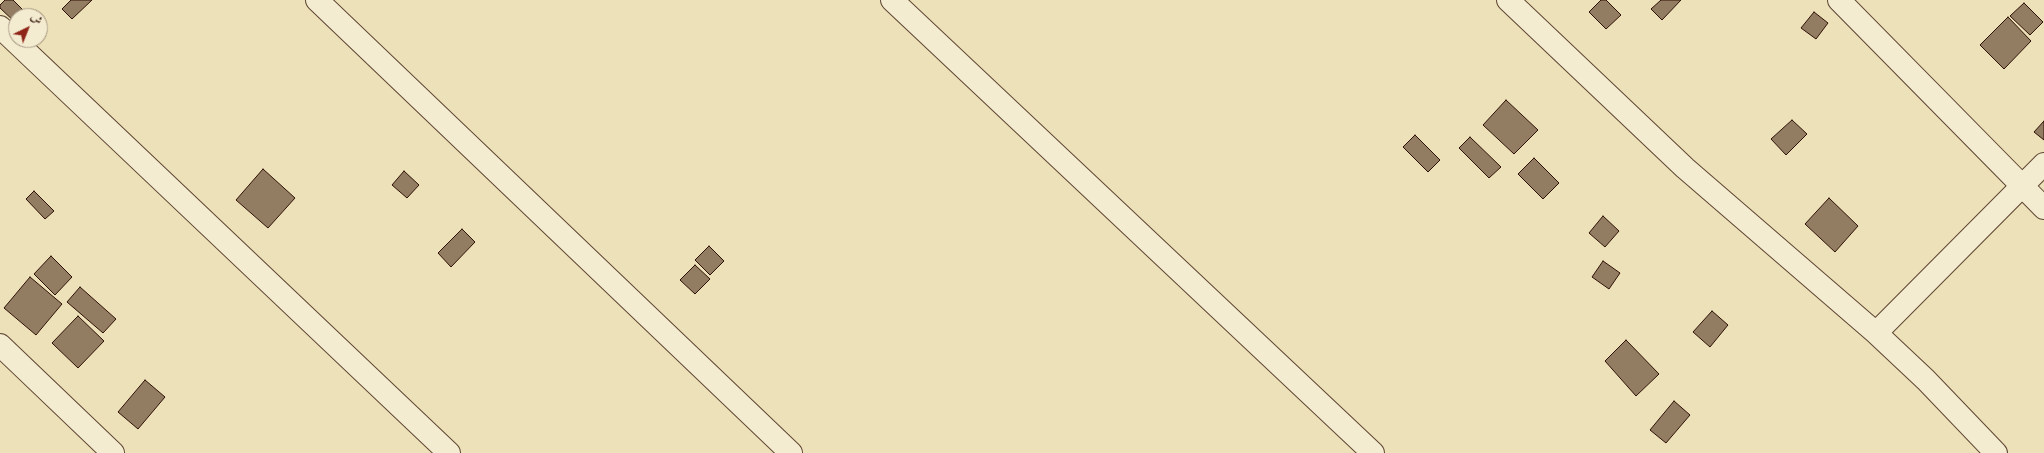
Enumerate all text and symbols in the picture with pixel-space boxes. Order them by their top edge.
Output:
north arrow [8,8,48,48]
text: ش [27,10,45,29]

